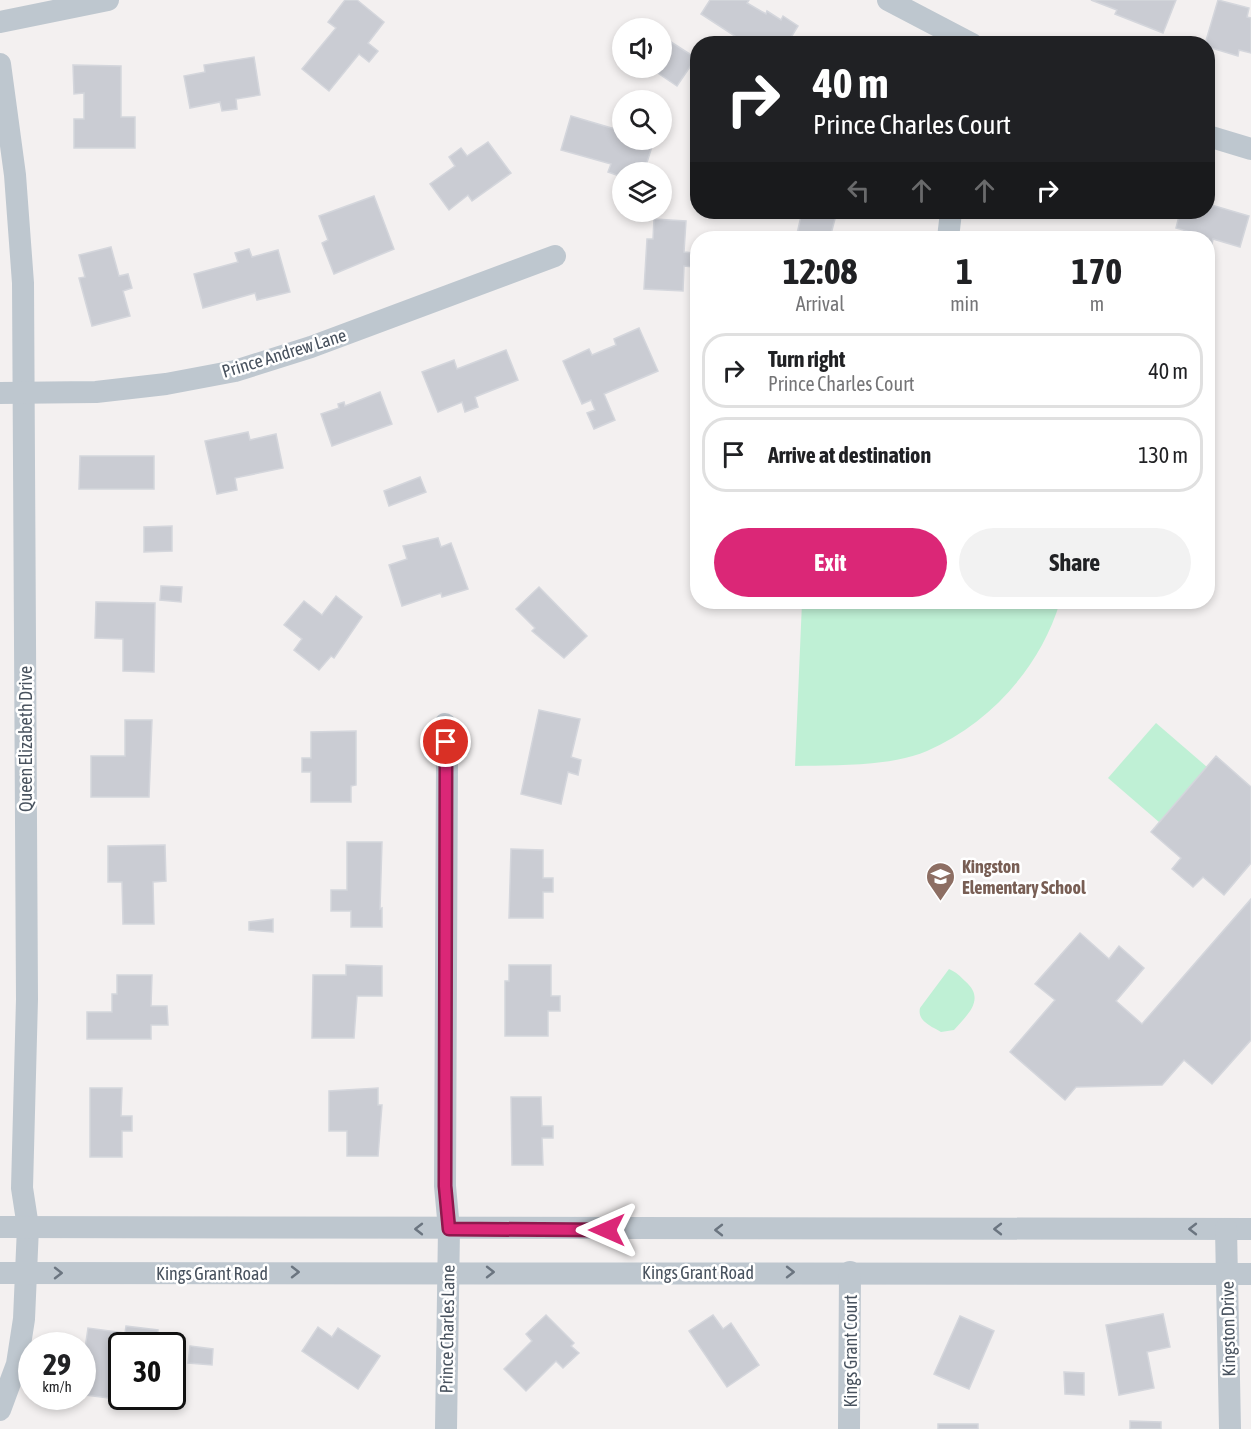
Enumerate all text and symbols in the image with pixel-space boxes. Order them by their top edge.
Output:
map controls [612,18,672,222]
button: sound [612,18,672,78]
text: 40 m [813,59,888,107]
icon: right [714,60,792,138]
button: search [612,90,672,150]
text: Prince Charles Court [813,109,1011,140]
button: layers [612,162,672,222]
icon: left [842,174,875,207]
icon: ahead [905,174,938,207]
icon: ahead [968,174,1001,207]
icon: right [1031,174,1064,207]
text: 12:08 [783,250,857,292]
text: 1 [956,250,973,292]
text: 170 [1072,250,1122,292]
text: Arrival [796,292,845,315]
text: min [950,292,979,315]
text: m [1090,292,1104,315]
street label: Prince Andrew Lane [219,324,349,382]
text: Turn right [768,346,845,372]
icon: right [717,354,750,387]
text: 40 m [1148,358,1188,384]
text: Prince Charles Court [768,372,915,395]
icon: arrive [717,438,750,471]
text: Arrive at destination [768,442,931,468]
text: 130 m [1138,442,1188,468]
button: Exit [714,528,947,597]
button: Share [959,528,1191,597]
street label: Queen Elizabeth Drive [15,666,36,812]
pin [420,716,471,767]
icon: arrive [429,725,462,758]
place label: Kingston Elementary School [962,856,1086,898]
school or university icon: Kingston Elementary School [925,860,957,902]
position arrow [575,1198,639,1262]
one-way arrow [414,1223,423,1235]
one-way arrow [993,1223,1002,1235]
one-way arrow [1188,1223,1197,1235]
one-way arrow [714,1224,723,1236]
street label: Kings Grant Road [642,1262,754,1283]
street label: Kings Grant Road [156,1263,268,1284]
street label: Prince Charles Lane [435,1265,459,1393]
one-way arrow [291,1266,300,1278]
one-way arrow [486,1266,495,1278]
one-way arrow [786,1266,795,1278]
one-way arrow [54,1267,63,1279]
street label: Kingston Drive [1217,1281,1239,1377]
street label: Kings Grant Court [840,1294,861,1408]
speed limit sign: 30 [108,1332,186,1410]
text: 29 [43,1347,71,1381]
text: km/h [42,1378,72,1395]

